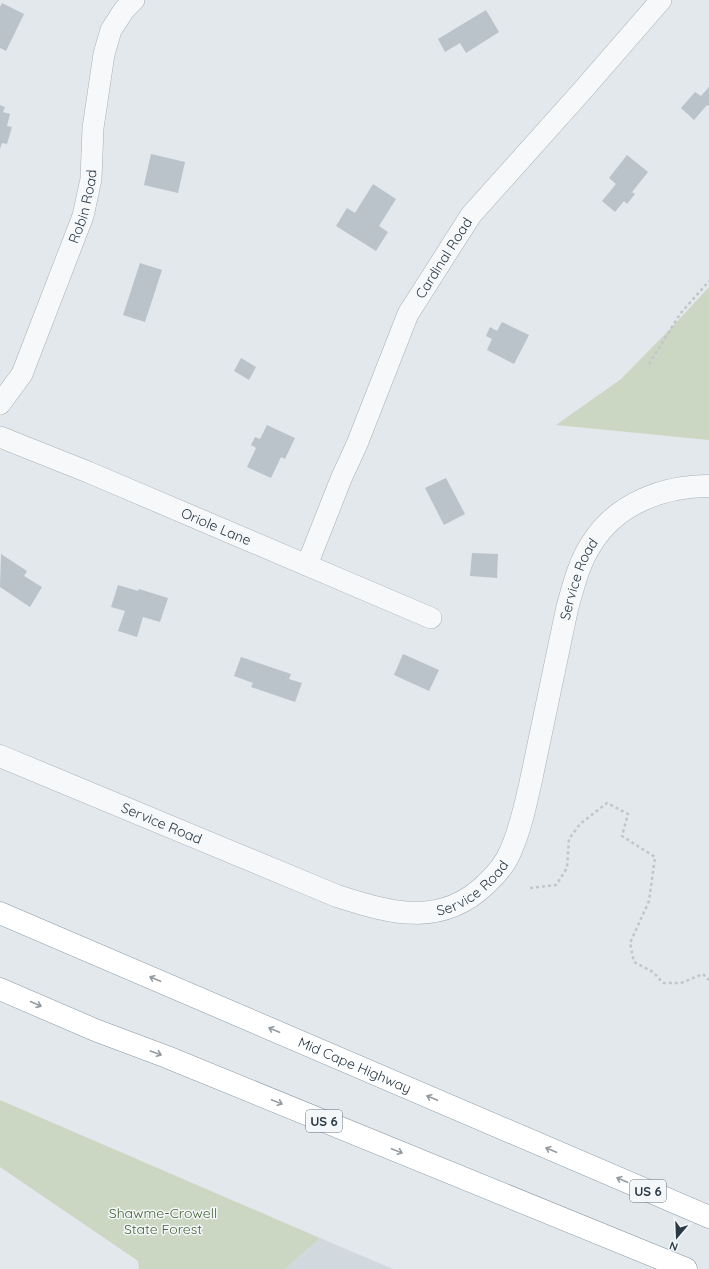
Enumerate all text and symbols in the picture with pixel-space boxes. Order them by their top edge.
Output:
street label: Robin Road [64,169,100,246]
street label: Cardinal Road [411,214,476,302]
street label: Oriole Lane [178,504,254,549]
street label: Service Road [556,535,602,622]
street label: Service Road [118,798,205,848]
street label: Service Road [435,857,512,920]
one-way arrow [149,975,161,982]
one-way arrow [29,1001,41,1008]
one-way arrow [269,1026,281,1034]
street label: Mid Cape Highway [295,1033,414,1097]
one-way arrow [150,1049,162,1057]
one-way arrow [426,1094,438,1102]
one-way arrow [270,1099,282,1106]
road number: US 6 [306,1110,342,1132]
one-way arrow [546,1146,558,1153]
one-way arrow [390,1148,402,1156]
one-way arrow [616,1175,628,1183]
road number: US 6 [630,1180,666,1202]
park label: Shawme-Crowell State Forest [109,1204,217,1238]
north arrow [657,1217,697,1257]
text: N [668,1239,680,1254]

